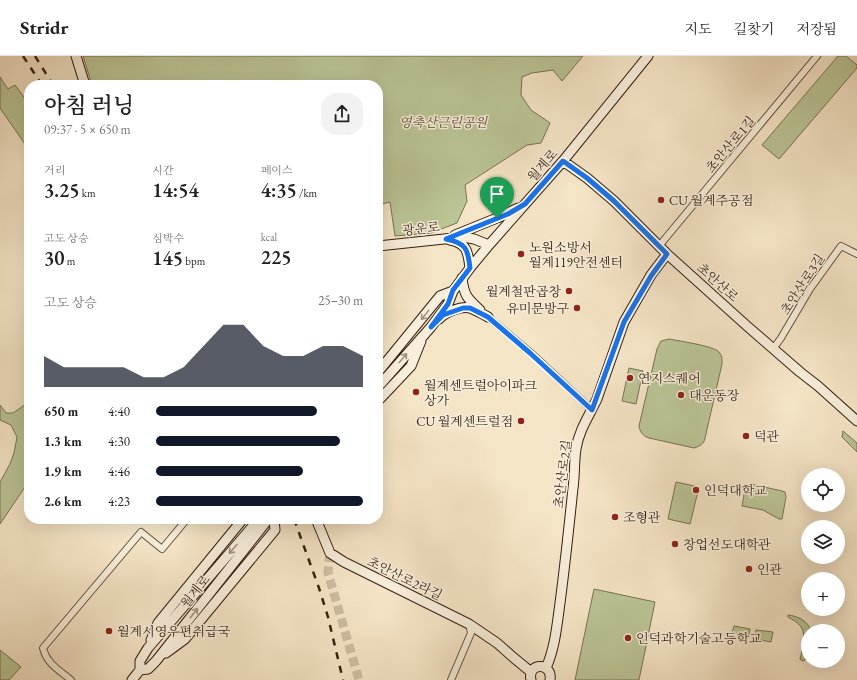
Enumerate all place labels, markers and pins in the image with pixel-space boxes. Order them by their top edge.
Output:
pin [480,177,514,218]
place label: CU 월계주공점 [669,192,753,209]
marker: CU 월계주공점 [656,195,666,205]
place label: 노원소방서 월계119안전센터 [529,239,623,271]
marker: 노원소방서 월계119안전센터 [516,249,526,259]
place label: 월계철판곱창 [486,283,561,300]
marker: 월계철판곱창 [564,286,574,296]
place label: 유미문방구 [506,300,569,317]
marker: 유미문방구 [572,303,582,313]
place label: 연지스퀘어 [638,370,701,387]
marker: 연지스퀘어 [625,373,635,383]
place label: 월계센트럴아이파크 상가 [424,377,537,409]
marker: 월계센트럴아이파크 상가 [411,387,421,397]
place label: 대운동장 [689,387,740,404]
marker: 대운동장 [676,390,686,400]
place label: CU 월계센트럴점 [416,413,513,430]
marker: CU 월계센트럴점 [516,416,526,426]
place label: 덕관 [754,428,780,445]
marker: 덕관 [741,431,751,441]
place label: 인덕대학교 [704,482,767,499]
marker: 인덕대학교 [691,485,701,495]
place label: 조형관 [623,509,661,526]
marker: 조형관 [610,512,620,522]
place label: 창업선도대학관 [683,536,771,553]
marker: 창업선도대학관 [670,539,680,549]
place label: 인관 [757,561,783,578]
marker: 인관 [744,564,754,574]
place label: 월계시영우편취급국 [117,623,230,640]
marker: 월계시영우편취급국 [104,626,114,636]
place label: 인덕과학기술고등학교 [636,630,762,647]
marker: 인덕과학기술고등학교 [623,633,633,643]

